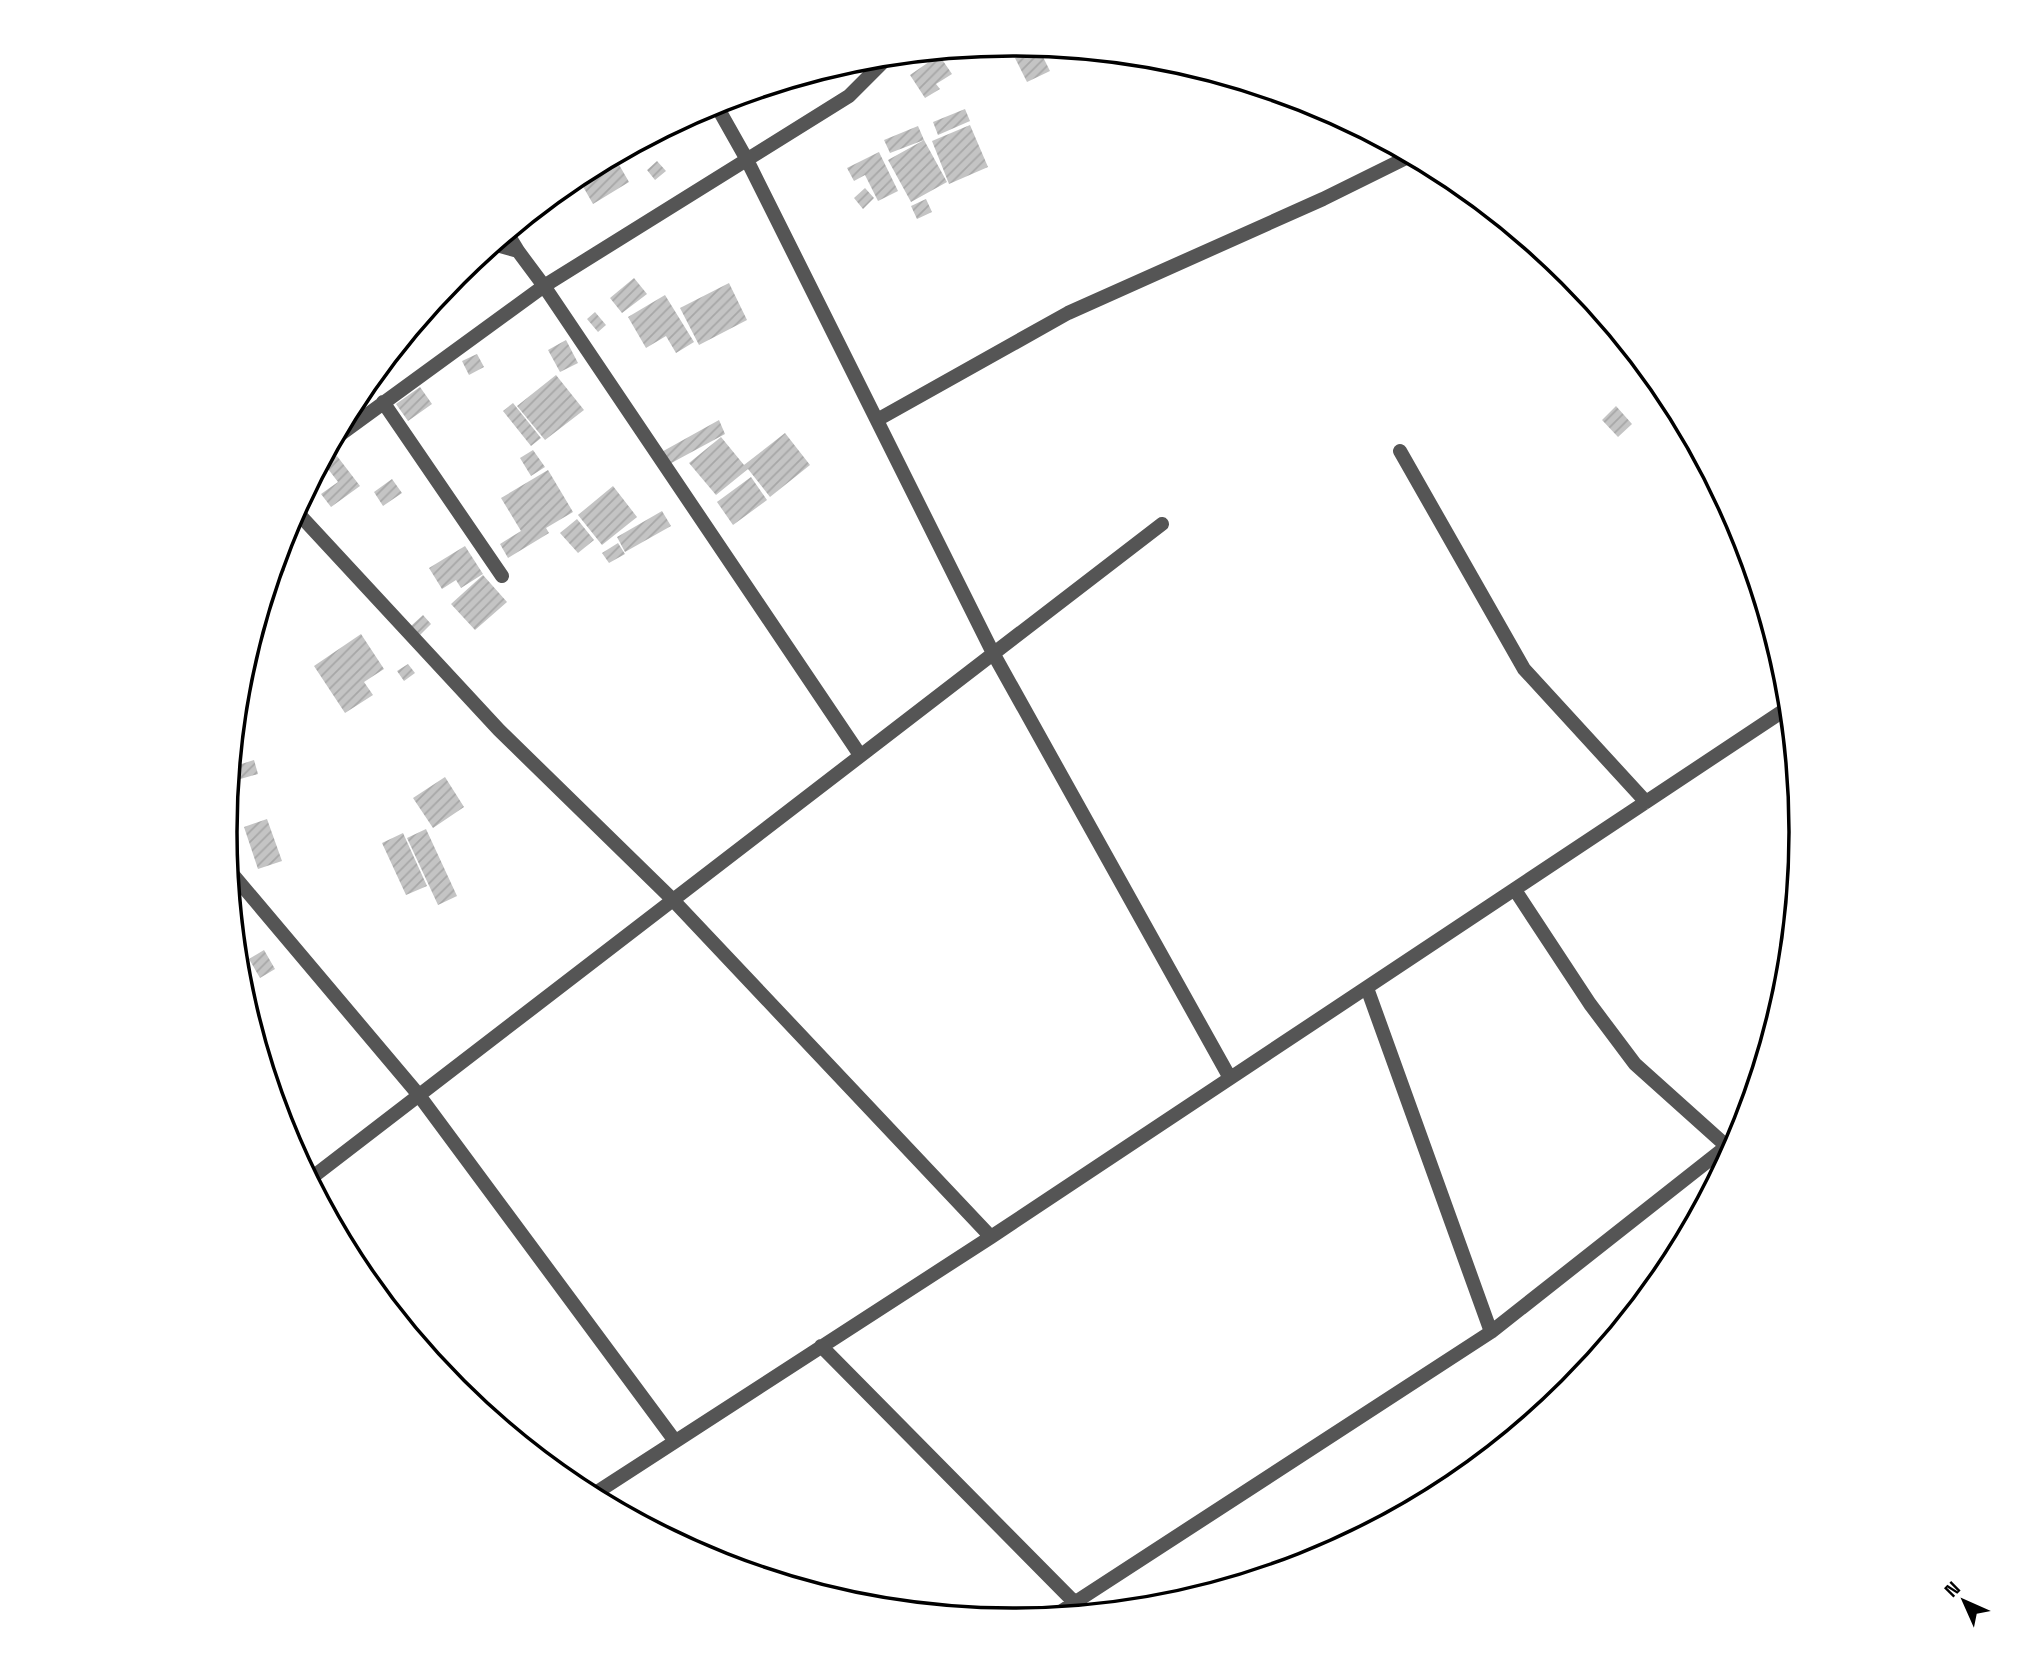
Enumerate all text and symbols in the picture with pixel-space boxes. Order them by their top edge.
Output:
north arrow [1929,1566,1999,1636]
text: N [1939,1576,1966,1603]

